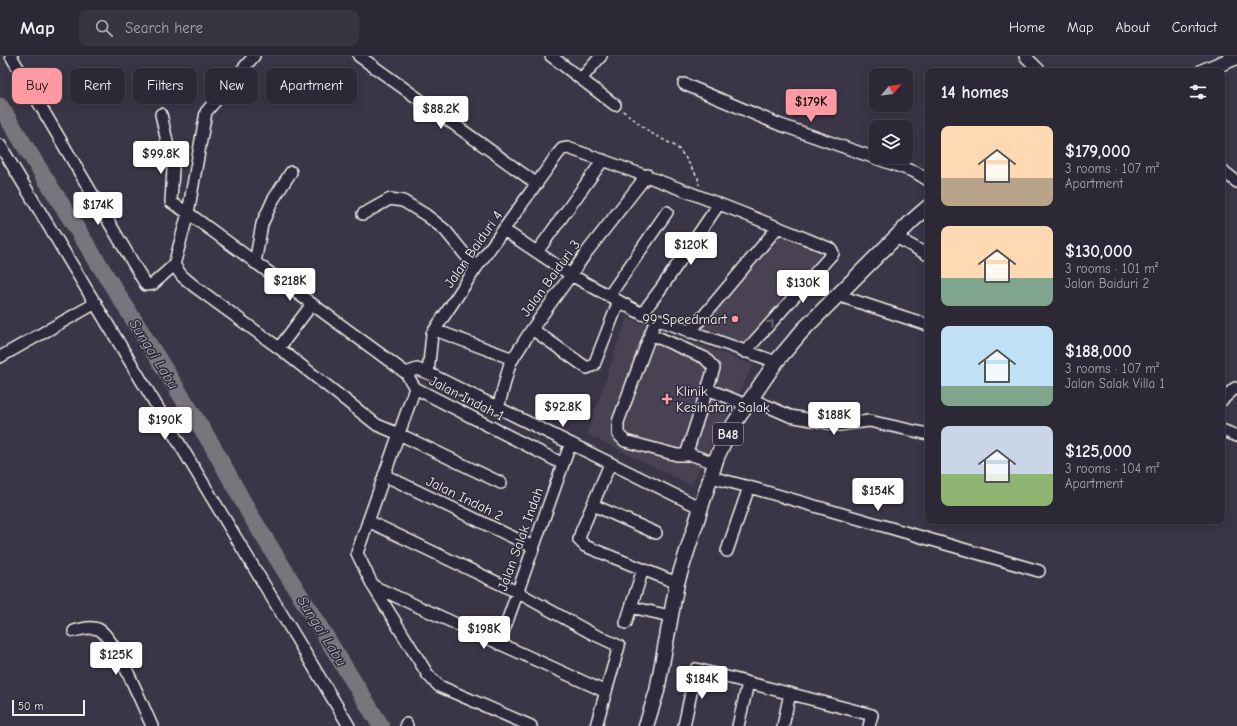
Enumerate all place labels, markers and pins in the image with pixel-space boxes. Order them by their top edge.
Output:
pin: $179K [783,89,839,123]
pin: $88.2K [408,96,474,130]
pin: $99.8K [128,141,194,175]
pin: $174K [70,192,126,226]
pin: $120K [663,232,719,266]
pin: $218K [262,268,318,302]
pin: $130K [775,270,831,304]
place label: 99 Speedmart [642,311,728,328]
marker: 99 Speedmart [730,314,740,324]
place label: Klinik Kesihatan Salak [676,383,770,416]
marker: Klinik Kesihatan Salak [661,393,673,405]
pin: $92.8K [530,394,596,428]
pin: $188K [806,402,862,436]
pin: $190K [137,407,193,441]
pin: $154K [850,478,906,512]
pin: $198K [456,616,512,650]
pin: $125K [88,642,144,676]
pin: $184K [674,666,730,700]

